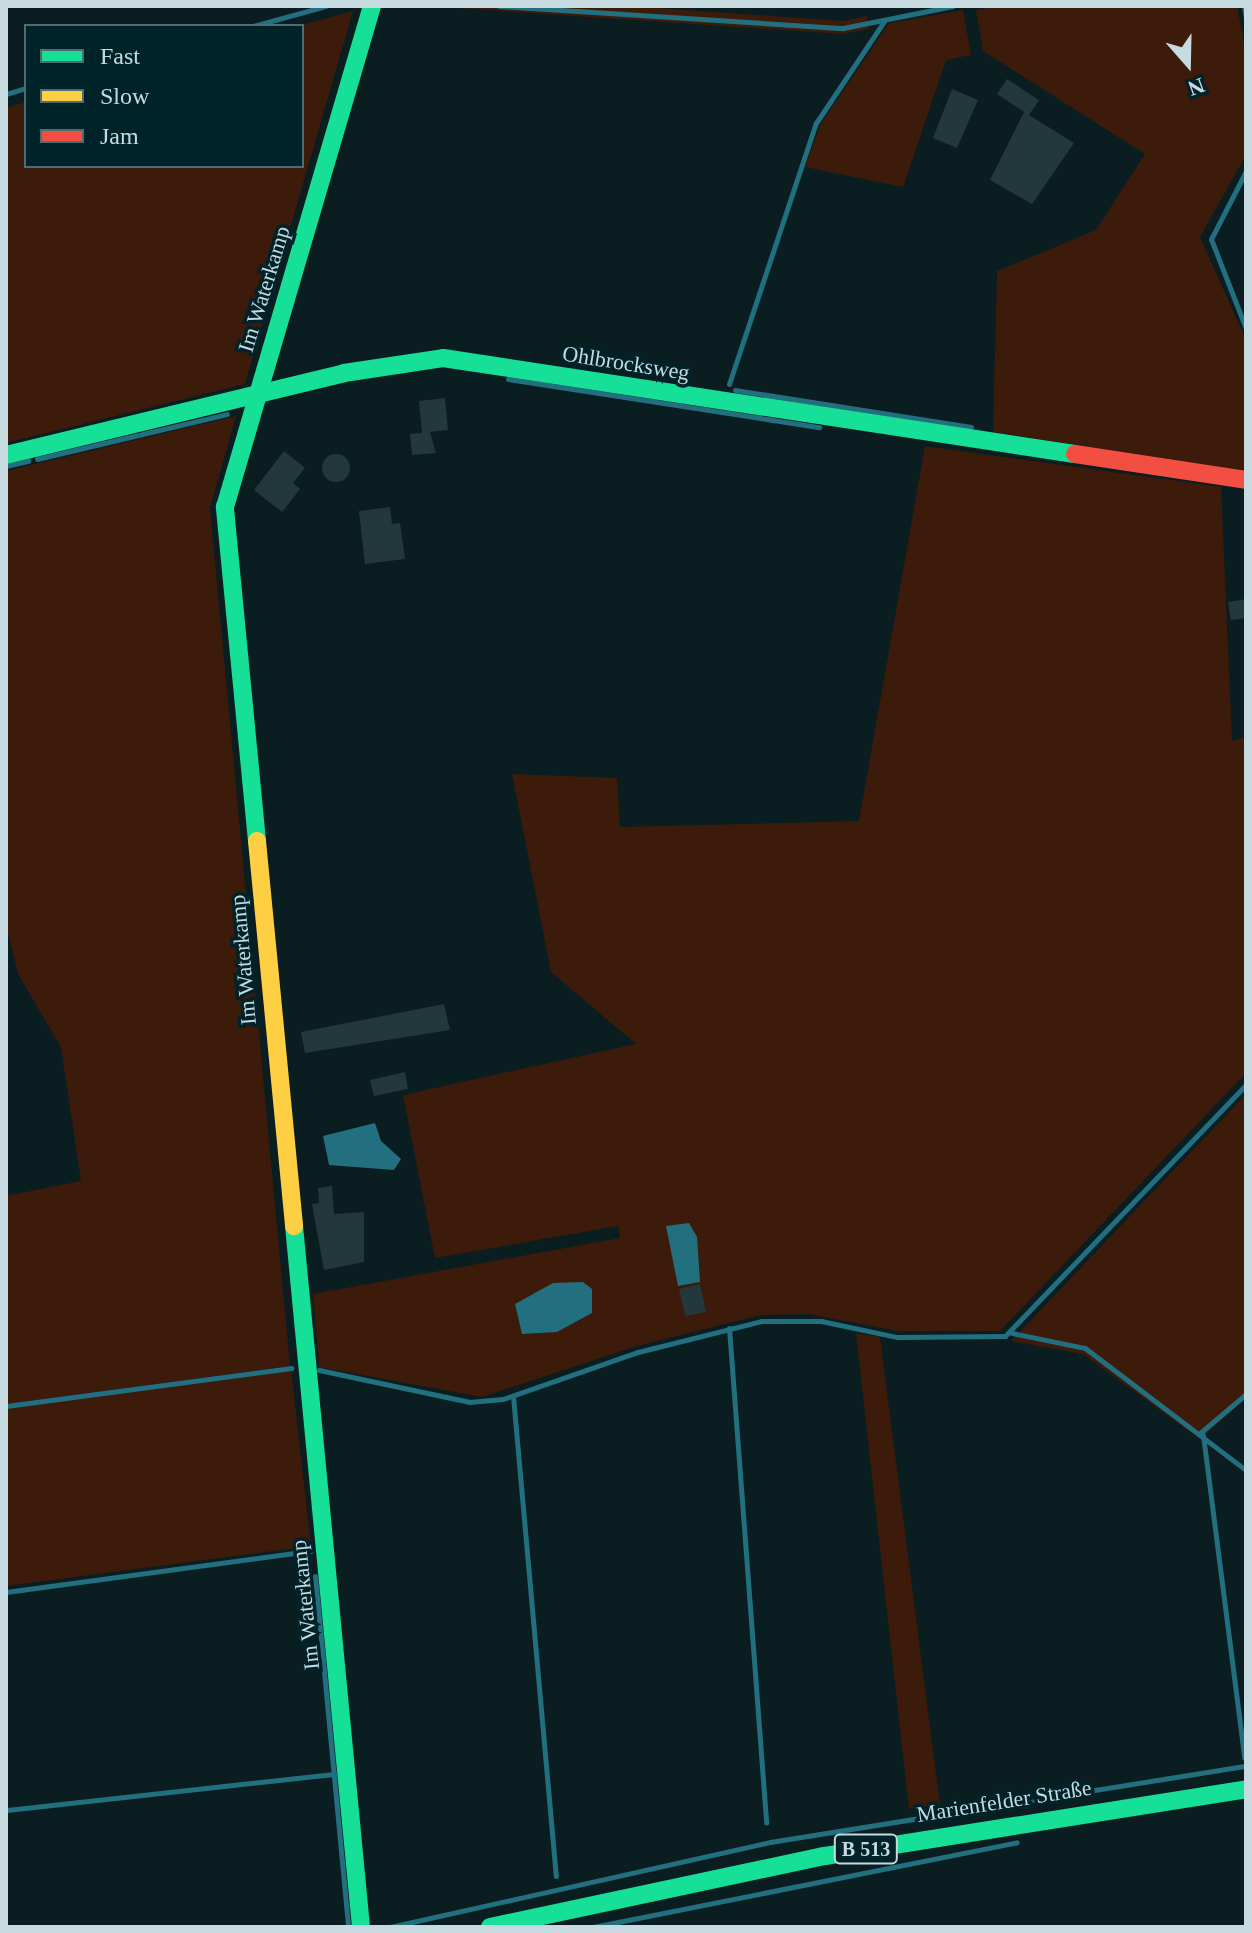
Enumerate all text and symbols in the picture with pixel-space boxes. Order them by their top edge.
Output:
legend [24,24,304,168]
north arrow [1148,24,1228,104]
text: Fast [100,43,140,69]
text: N [1185,73,1208,101]
text: Slow [100,83,149,109]
text: Jam [100,123,139,149]
street label: Im Waterkamp [232,223,296,355]
street label: Ohlbrocksweg [561,340,691,386]
street label: Im Waterkamp [224,894,262,1026]
street label: Im Waterkamp [285,1539,325,1671]
street label: Marienfelder Straße [915,1774,1093,1828]
road number: B 513 [832,1833,900,1865]

